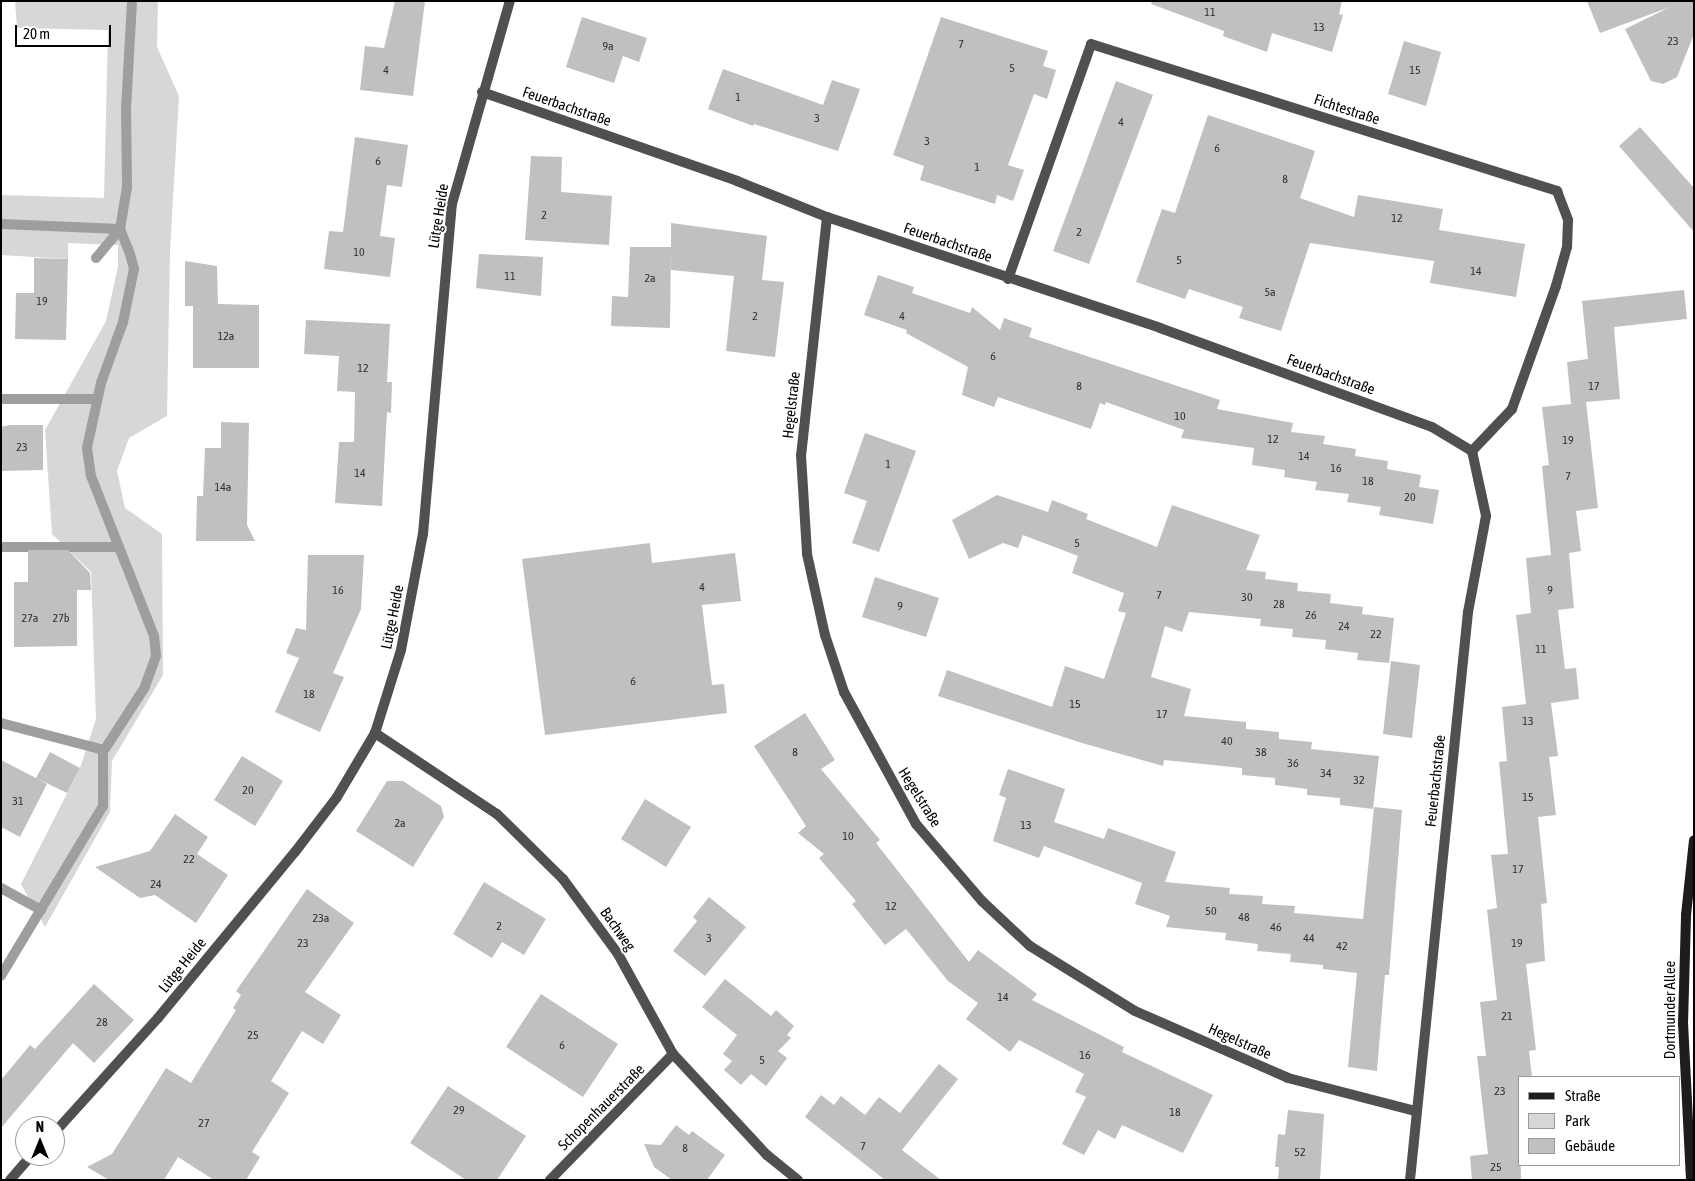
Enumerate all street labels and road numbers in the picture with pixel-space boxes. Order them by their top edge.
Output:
street label: Feuerbachstraße [520,82,614,130]
street label: Fichtestraße [1312,90,1382,128]
street label: Lütge Heide [424,182,452,250]
street label: Feuerbachstraße [901,218,995,266]
street label: Feuerbachstraße [1284,350,1378,398]
street label: Hegelstraße [779,371,803,439]
street label: Lütge Heide [377,583,407,651]
street label: Feuerbachstraße [1421,734,1449,828]
street label: Hegelstraße [895,764,945,830]
street label: Bachweg [597,904,639,954]
street label: Lütge Heide [154,934,210,996]
street label: Dortmunder Allee [1661,961,1679,1059]
street label: Hegelstraße [1206,1019,1274,1063]
street label: Schopenhauerstraße [554,1060,648,1154]

